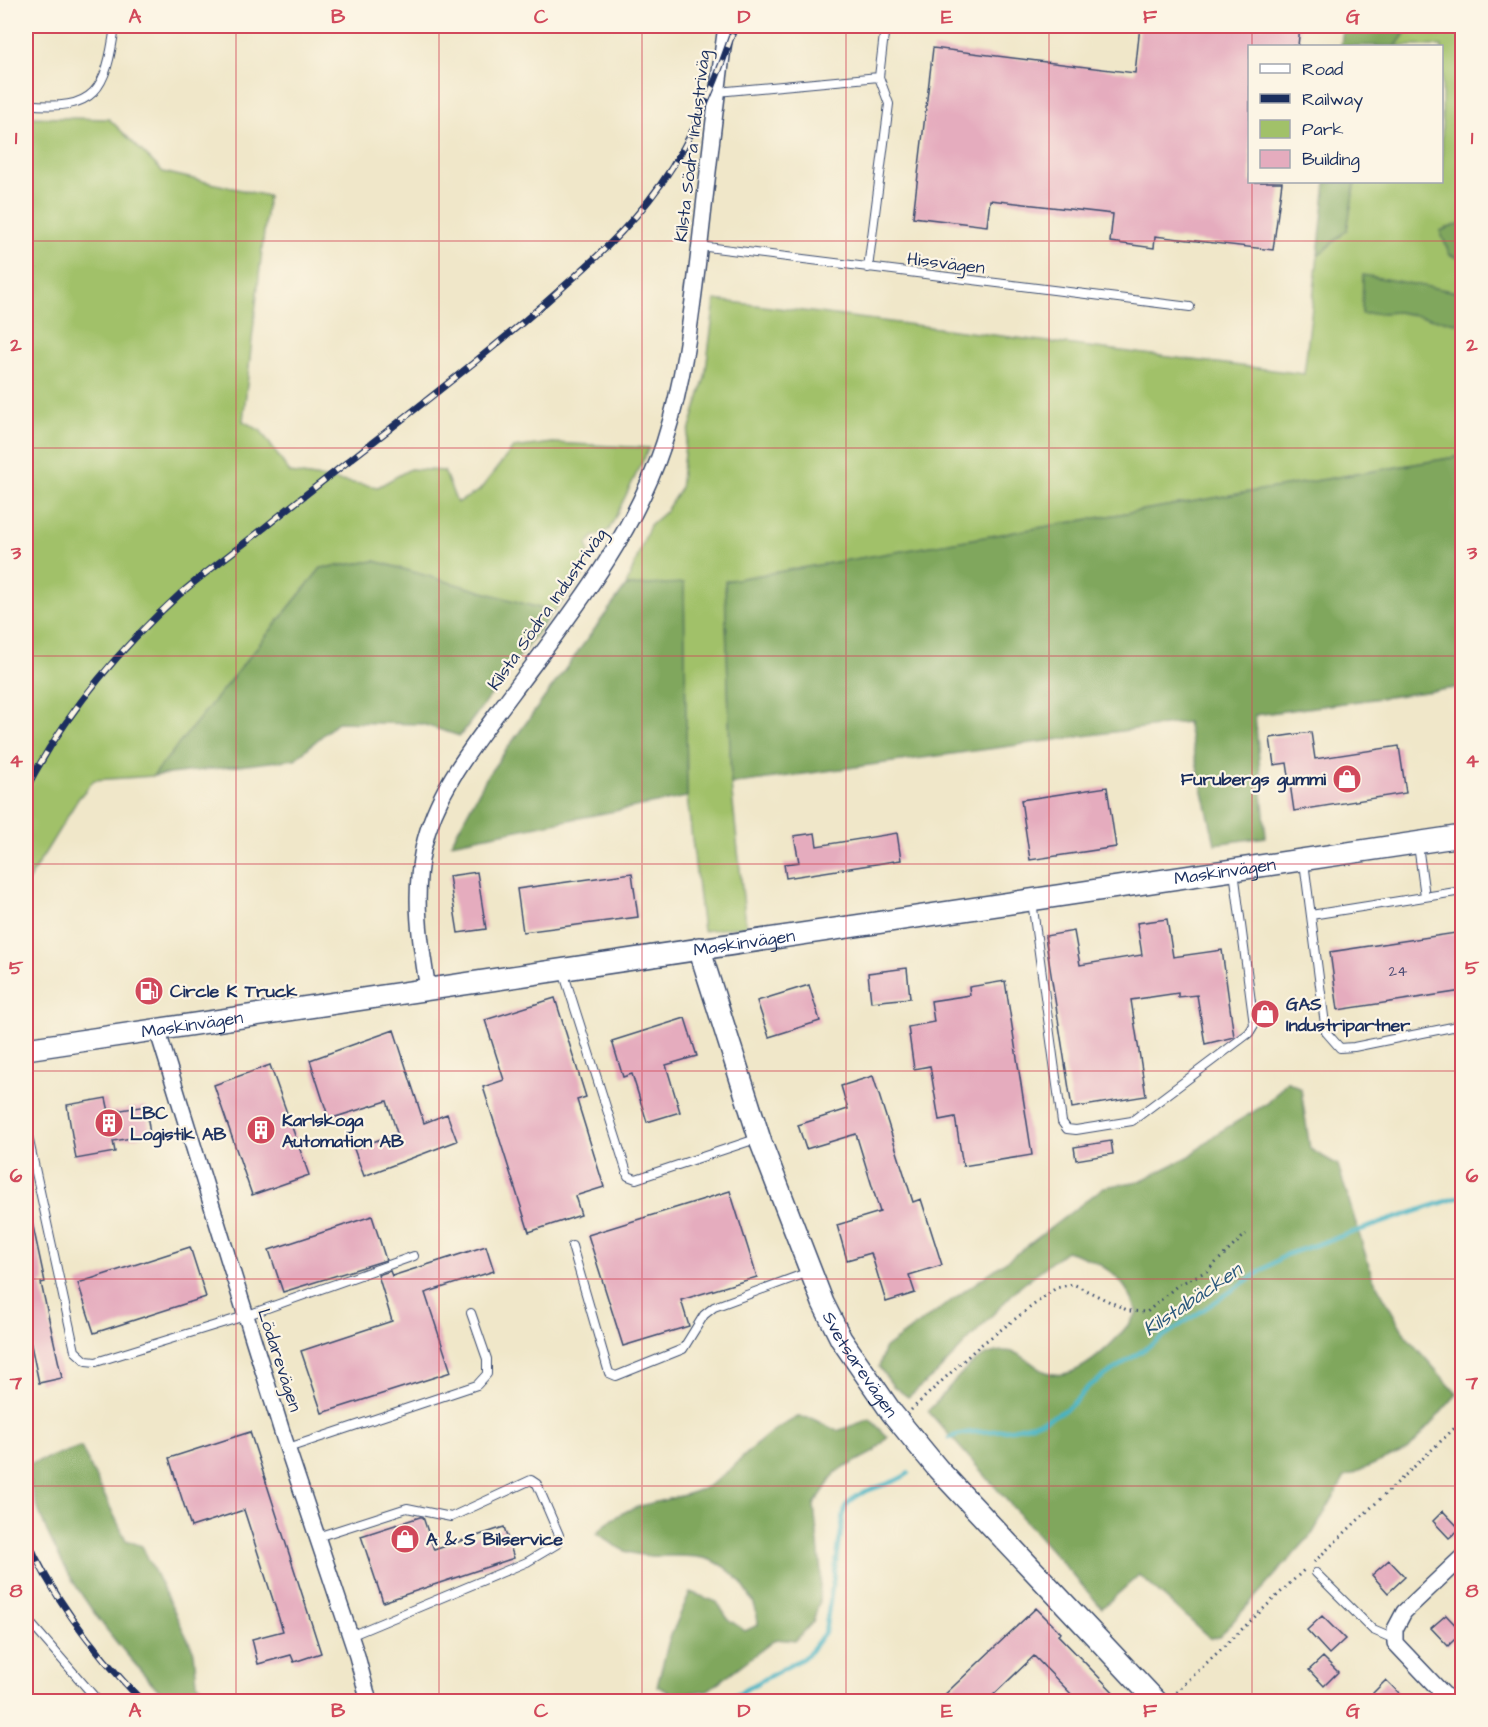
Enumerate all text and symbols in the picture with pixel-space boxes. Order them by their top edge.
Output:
text: A [129,3,142,31]
text: B [331,3,346,31]
text: C [534,3,549,31]
text: D [738,3,751,31]
text: E [941,3,953,31]
text: F [1143,3,1158,31]
text: G [1346,3,1360,31]
legend [1248,45,1443,183]
street label: Kilsta Södra Industriväg [668,49,718,244]
text: Road [1302,57,1343,82]
text: Railway [1302,87,1363,113]
text: Park [1302,117,1344,142]
text: 1 [15,124,18,152]
text: 1 [1471,124,1474,152]
text: Building [1302,147,1360,173]
street label: Hissvägen [905,246,986,282]
text: 2 [9,331,22,359]
text: 2 [1465,331,1478,359]
street label: Kilsta Södra Industriväg [482,523,614,696]
text: 3 [10,539,22,567]
text: 3 [1466,539,1478,567]
text: 4 [9,747,23,775]
text: 4 [1465,747,1479,775]
shop icon: Furubergs gummi [1331,763,1363,795]
place label: Furubergs gummi [1181,767,1326,793]
street label: Maskinvägen [1172,852,1277,892]
street label: Maskinvägen [692,923,797,963]
text: 5 [9,954,24,982]
text: 5 [1465,954,1480,982]
house number: 24 [1389,961,1407,982]
fuel station icon: Circle K Truck [133,975,165,1007]
place label: Circle K Truck [170,979,298,1004]
place label: GAS Industripartner [1286,992,1410,1038]
shop icon: GAS Industripartner [1249,998,1281,1030]
street label: Maskinvägen [140,1005,245,1045]
place label: LBC Logistik AB [130,1101,226,1148]
building icon: LBC Logistik AB [93,1107,125,1139]
place label: Karlskoga Automation AB [282,1108,404,1154]
building icon: Karlskoga Automation AB [245,1114,277,1146]
text: 6 [10,1162,23,1190]
text: 6 [1466,1162,1479,1190]
water label: Kilstabäcken [1138,1255,1249,1343]
street label: Lödarevägen [250,1305,308,1415]
street label: Svetsarevägen [816,1307,904,1423]
text: 7 [9,1369,23,1397]
text: 7 [1465,1369,1479,1397]
shop icon: A & S Bilservice [389,1523,421,1555]
place label: A & S Bilservice [426,1527,563,1552]
text: 8 [10,1577,23,1605]
text: 8 [1466,1577,1479,1605]
text: A [129,1697,142,1725]
text: B [331,1697,346,1725]
text: C [534,1697,549,1725]
text: D [738,1697,751,1725]
text: E [941,1697,953,1725]
text: F [1143,1697,1158,1725]
text: G [1346,1697,1360,1725]

